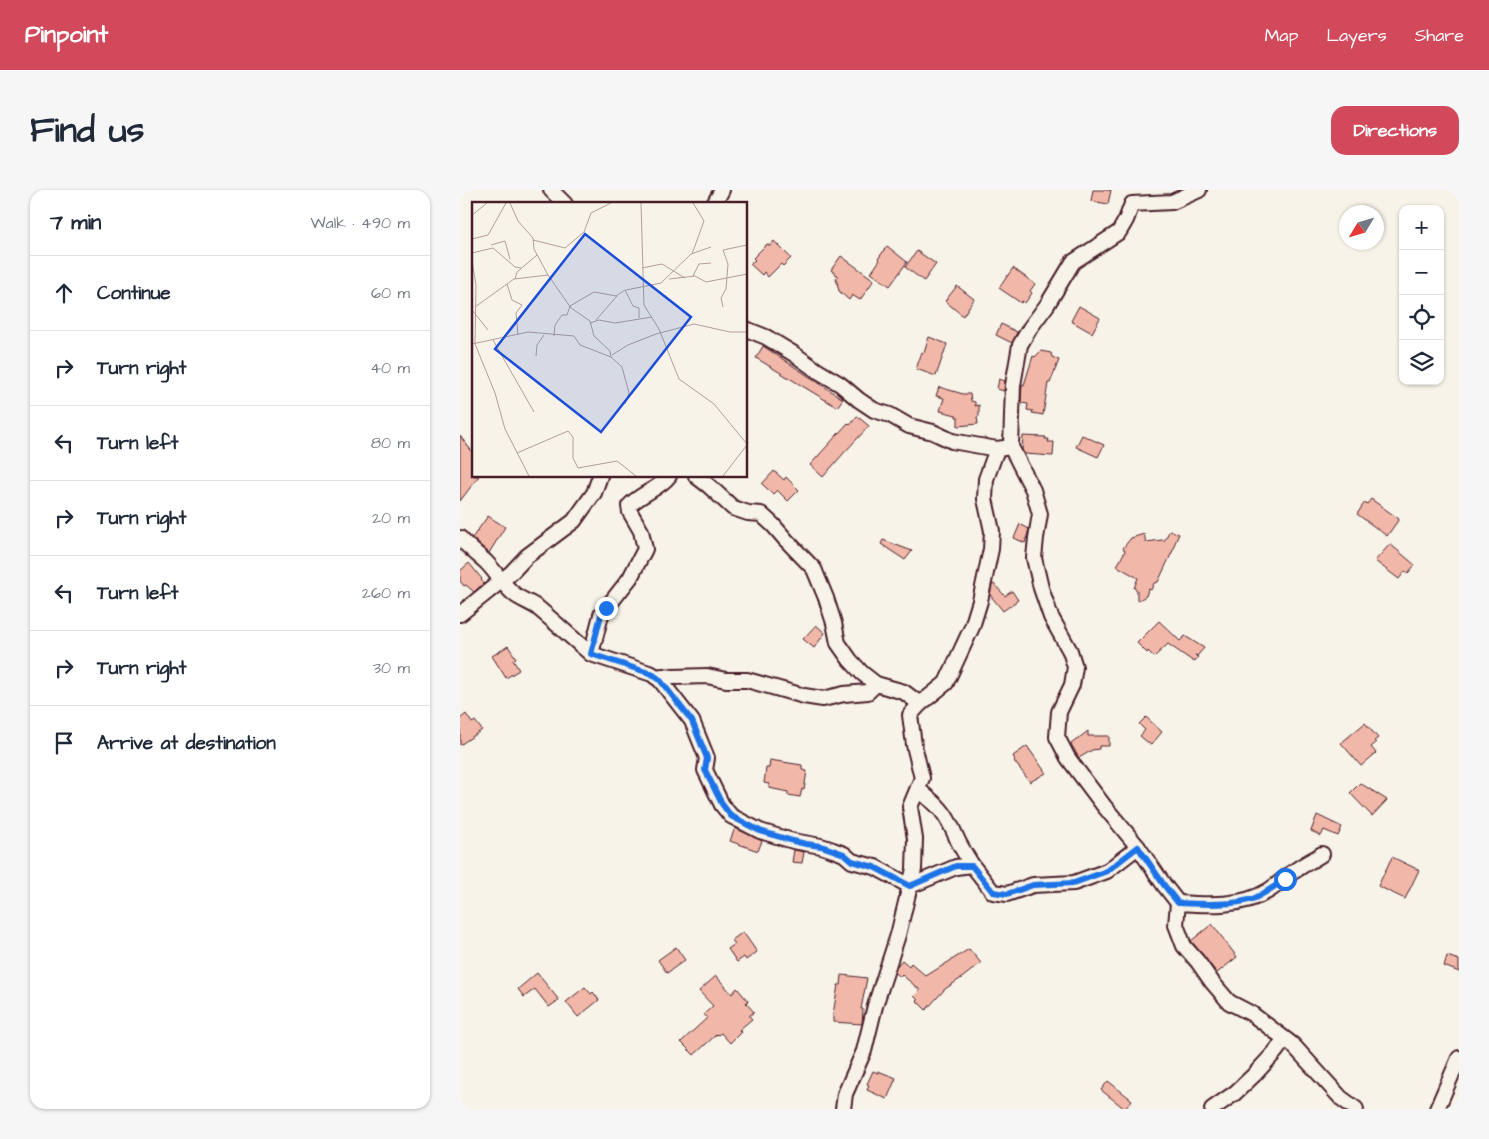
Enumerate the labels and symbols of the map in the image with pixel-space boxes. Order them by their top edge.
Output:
inset map [472,202,748,478]
north arrow [1339,205,1384,250]
route end [595,597,618,620]
route start [1274,868,1297,891]

